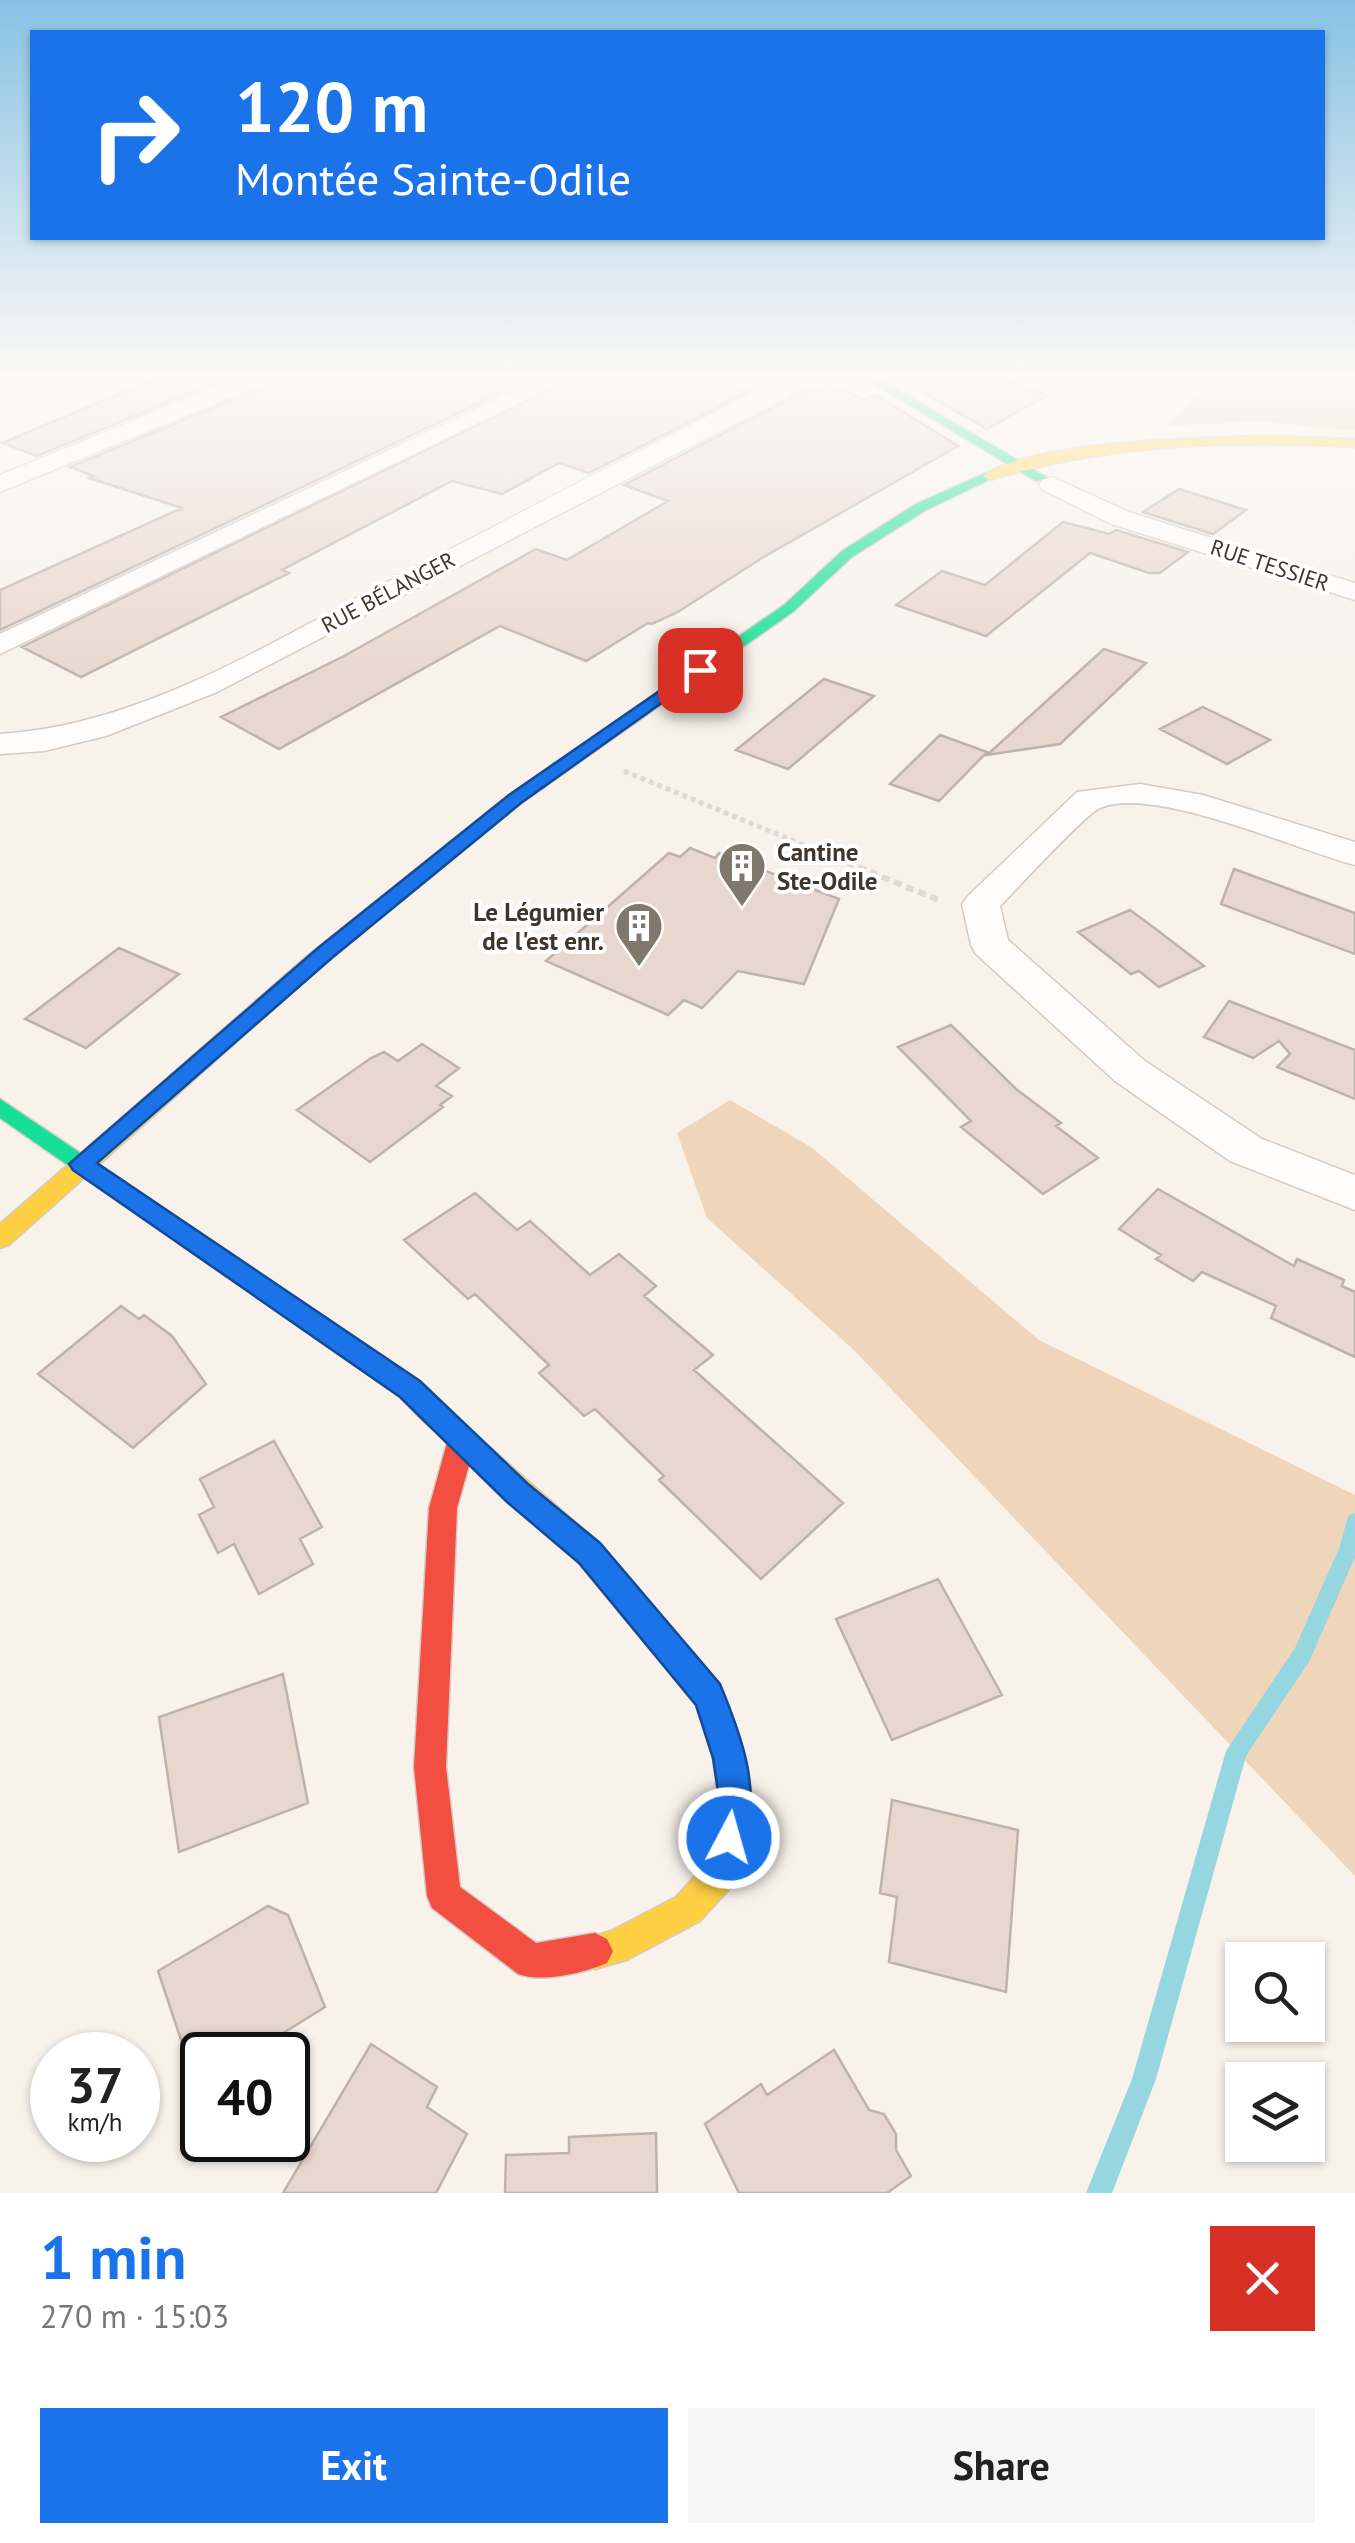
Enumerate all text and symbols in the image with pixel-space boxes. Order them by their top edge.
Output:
text: 120 m [235,61,428,151]
icon: right [70,70,200,200]
text: Montée Sainte-Odile [235,149,631,207]
street label: RUE TESSIER [1207,533,1333,597]
street label: RUE BÉLANGER [316,545,460,639]
pin [658,628,743,713]
icon: arrive [673,643,728,698]
place label: Cantine Ste-Odile [777,836,878,897]
building icon: Cantine Ste-Odile [716,840,768,908]
place label: Le Légumier de l'est enr. [473,896,604,957]
building icon: Le Légumier de l'est enr. [613,900,665,968]
position arrow [677,1786,781,1890]
map controls [1225,1942,1325,2162]
button: search [1225,1942,1325,2042]
speed limit sign: 40 [180,2032,310,2162]
text: 37 [67,2052,123,2117]
button: layers [1225,2062,1325,2162]
text: km/h [68,2106,122,2138]
text: 1 min [40,2218,186,2296]
button: close [1210,2226,1315,2331]
text: 270 m · 15:03 [40,2295,229,2337]
button: Exit [40,2408,668,2523]
button: Share [688,2408,1315,2523]

